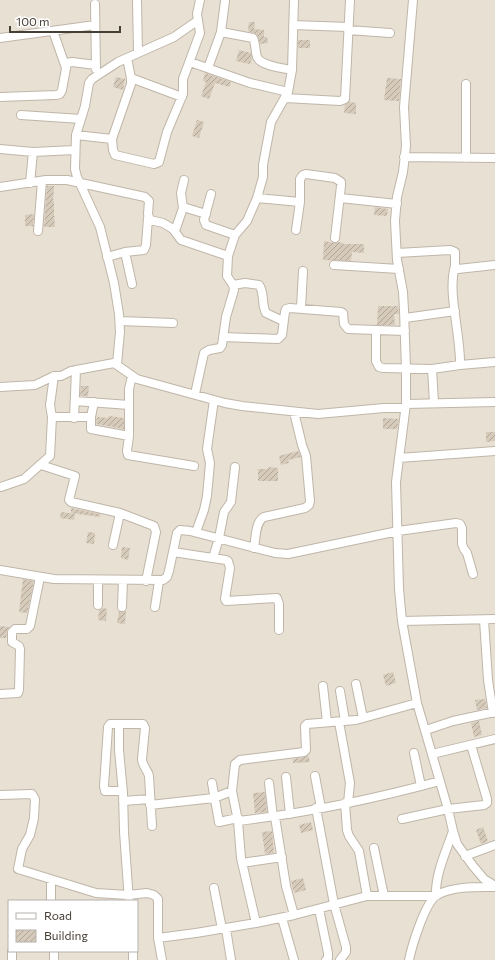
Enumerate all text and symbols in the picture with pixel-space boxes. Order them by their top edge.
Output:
scale bar [10,8,120,34]
text: 100 m [16,14,50,28]
legend [8,900,138,952]
text: Road [44,908,72,922]
text: Building [44,928,88,942]

